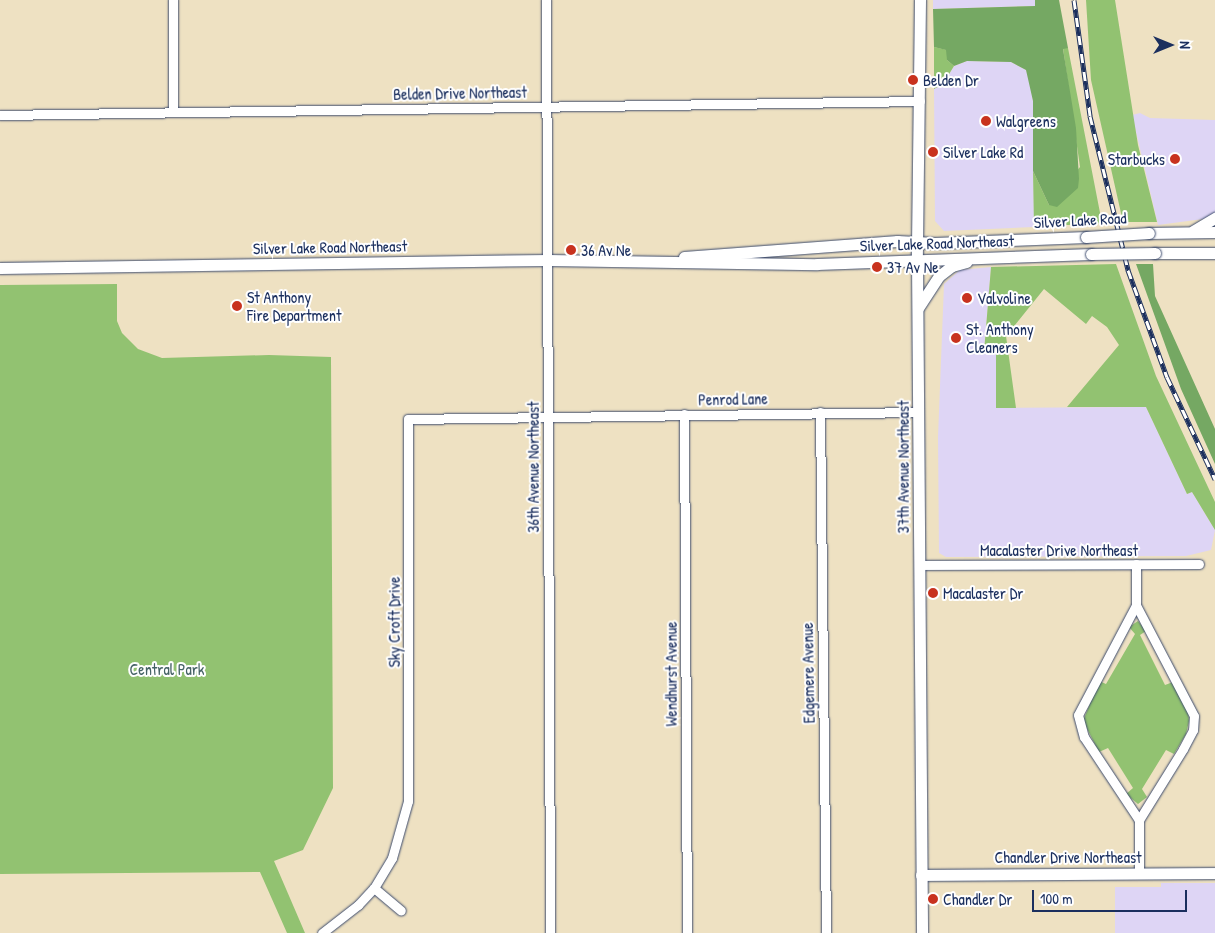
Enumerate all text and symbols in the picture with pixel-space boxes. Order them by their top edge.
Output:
north arrow [1145,20,1195,70]
text: N [1176,41,1195,49]
place label: Belden Dr [923,70,979,90]
marker: Belden Dr [907,74,919,86]
street label: Belden Drive Northeast [393,82,527,104]
place label: Walgreens [996,111,1056,131]
marker: Walgreens [980,115,992,127]
place label: Silver Lake Rd [943,142,1023,162]
marker: Silver Lake Rd [927,146,939,158]
place label: Starbucks [1108,149,1165,169]
marker: Starbucks [1169,153,1181,165]
street label: Silver Lake Road [1033,208,1127,232]
street label: Silver Lake Road Northeast [860,231,1014,255]
street label: Silver Lake Road Northeast [253,236,407,258]
place label: 36 Av Ne [581,240,631,260]
marker: 36 Av Ne [565,244,577,256]
place label: 37 Av Ne [887,257,939,277]
marker: 37 Av Ne [871,261,883,273]
place label: St Anthony Fire Department [247,287,342,325]
place label: Valvoline [977,288,1031,308]
marker: Valvoline [961,292,973,304]
marker: St Anthony Fire Department [231,300,243,312]
place label: St. Anthony Cleaners [966,319,1034,357]
marker: St. Anthony Cleaners [950,332,962,344]
street label: Penrod Lane [698,389,768,409]
street label: 36th Avenue Northeast [523,401,543,533]
street label: 37th Avenue Northeast [893,401,913,533]
street label: Macalaster Drive Northeast [980,540,1138,560]
street label: Sky Croft Drive [384,577,404,667]
place label: Macalaster Dr [943,583,1023,603]
marker: Macalaster Dr [927,587,939,599]
street label: Wendhurst Avenue [661,622,681,726]
street label: Edgemere Avenue [798,622,818,724]
park label: Central Park [129,659,205,679]
street label: Chandler Drive Northeast [994,847,1142,867]
scale bar [1035,880,1190,912]
text: 100 m [1040,888,1073,909]
place label: Chandler Dr [943,889,1012,909]
marker: Chandler Dr [927,893,939,905]

